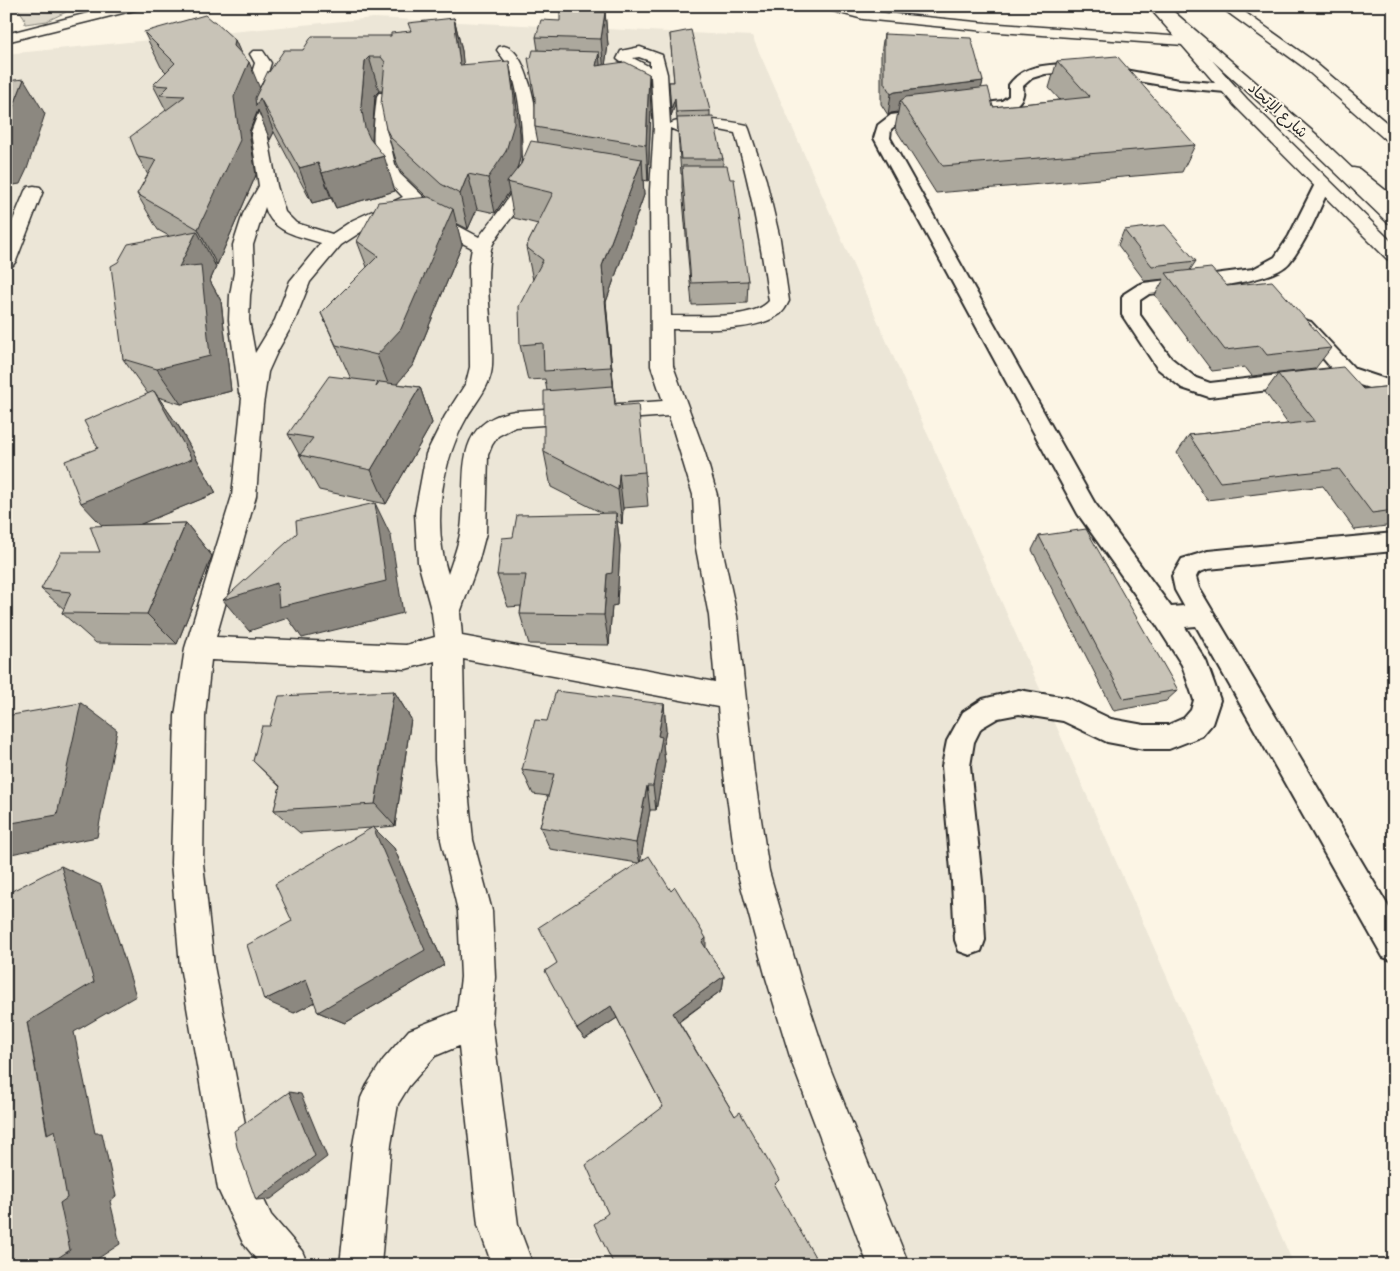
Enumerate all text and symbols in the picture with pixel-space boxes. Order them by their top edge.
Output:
street label: شارع الإتحاد [1242,79,1312,144]

